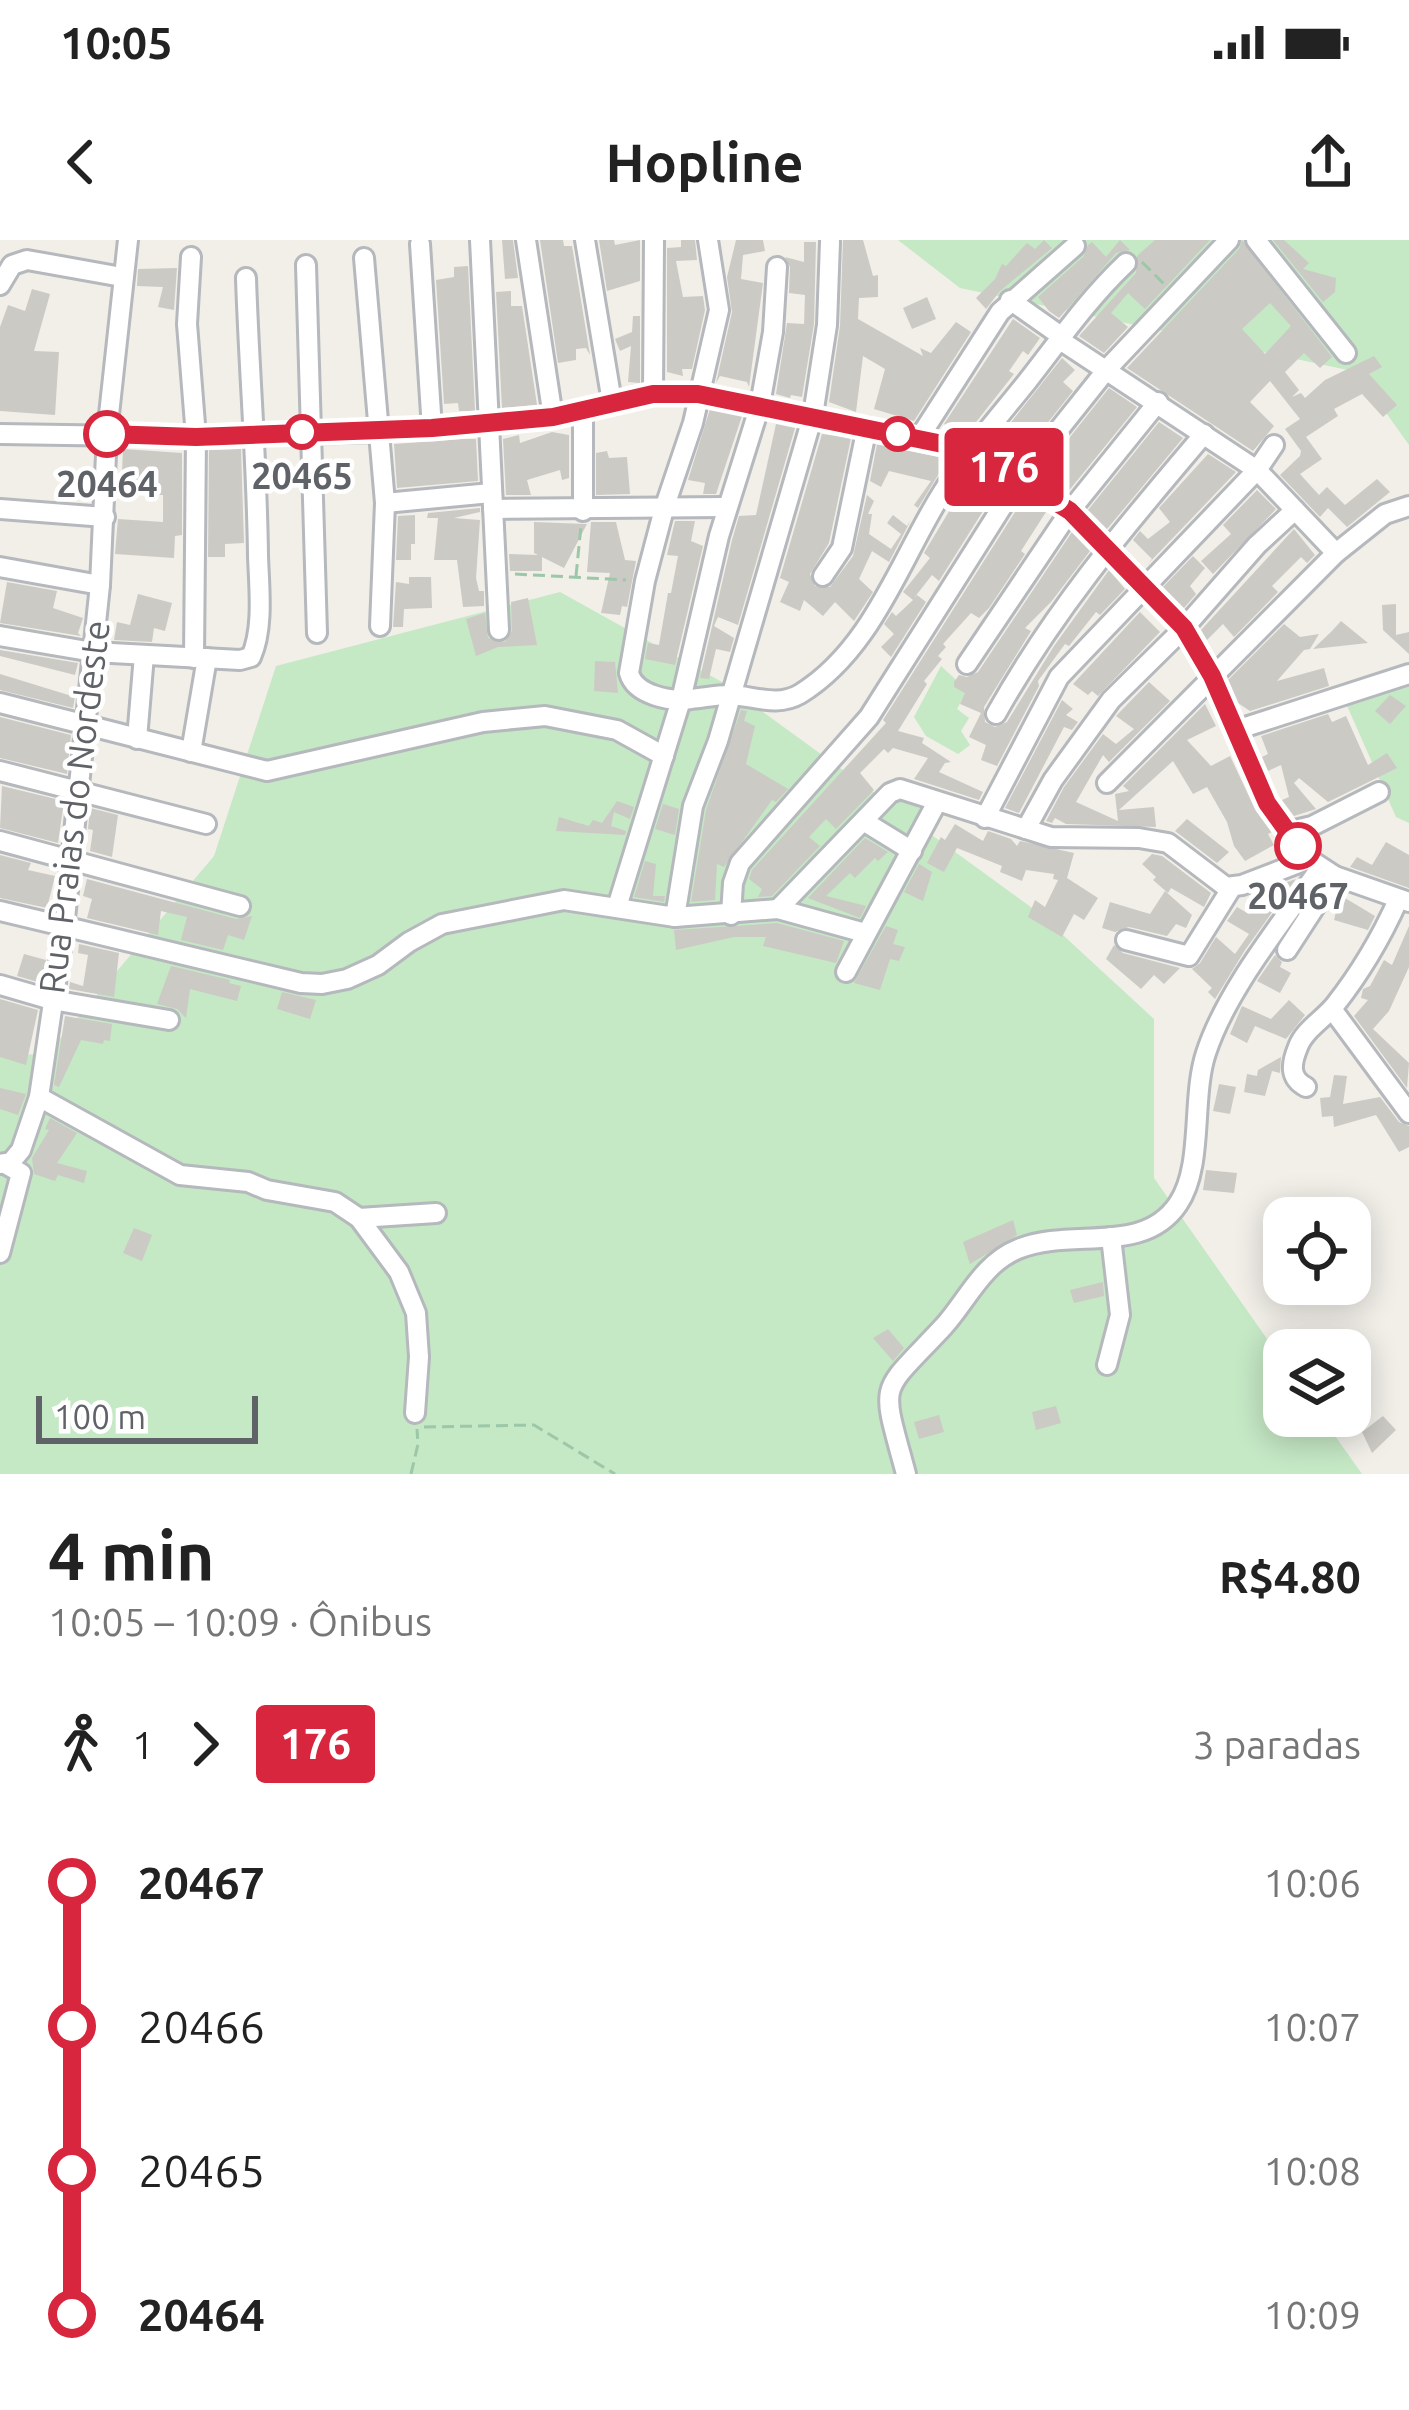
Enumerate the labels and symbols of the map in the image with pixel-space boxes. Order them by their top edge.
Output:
marker: 20464 [85,412,129,456]
marker: 20465 [286,416,318,448]
unlabelled marker [882,418,914,450]
line badge: 176 [935,428,1073,506]
place label: 20465 [251,455,353,496]
place label: 20464 [56,463,158,504]
street label: Rua Praias do Nordeste [30,618,117,996]
marker: 20467 [1276,824,1320,868]
place label: 20467 [1247,875,1349,916]
scale bar [36,1390,258,1443]

